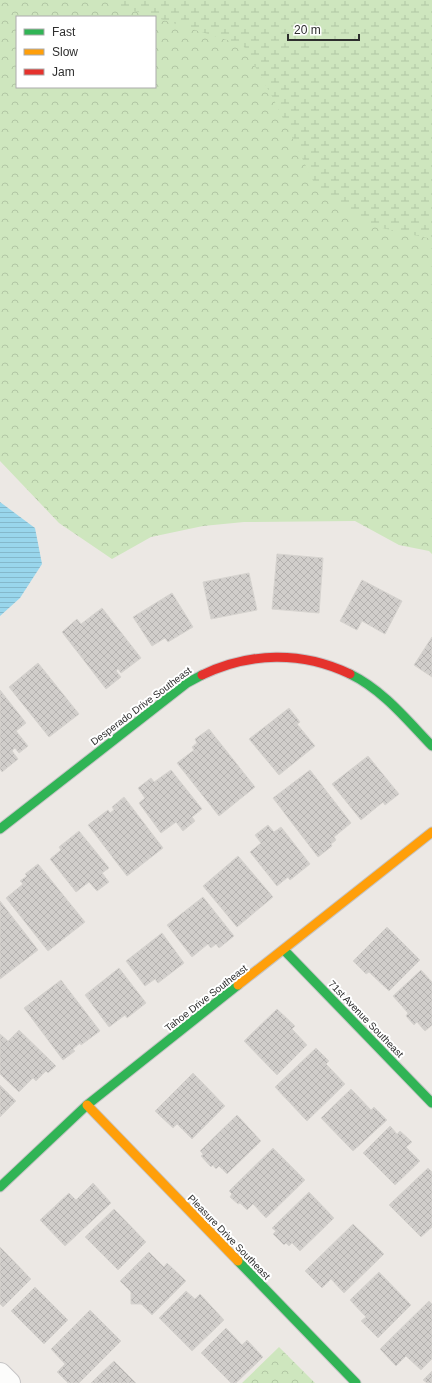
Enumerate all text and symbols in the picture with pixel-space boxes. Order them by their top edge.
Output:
legend [16,16,156,88]
scale bar [288,16,359,42]
text: 20 m [294,23,321,37]
text: Fast [52,25,76,39]
text: Slow [52,45,78,59]
text: Jam [52,65,75,79]
street label: Desperado Drive Southeast [89,665,194,747]
street label: Tahoe Drive Southeast [163,962,249,1033]
street label: 71st Avenue Southeast [326,978,406,1060]
street label: Pleasure Drive Southeast [186,1192,272,1282]

